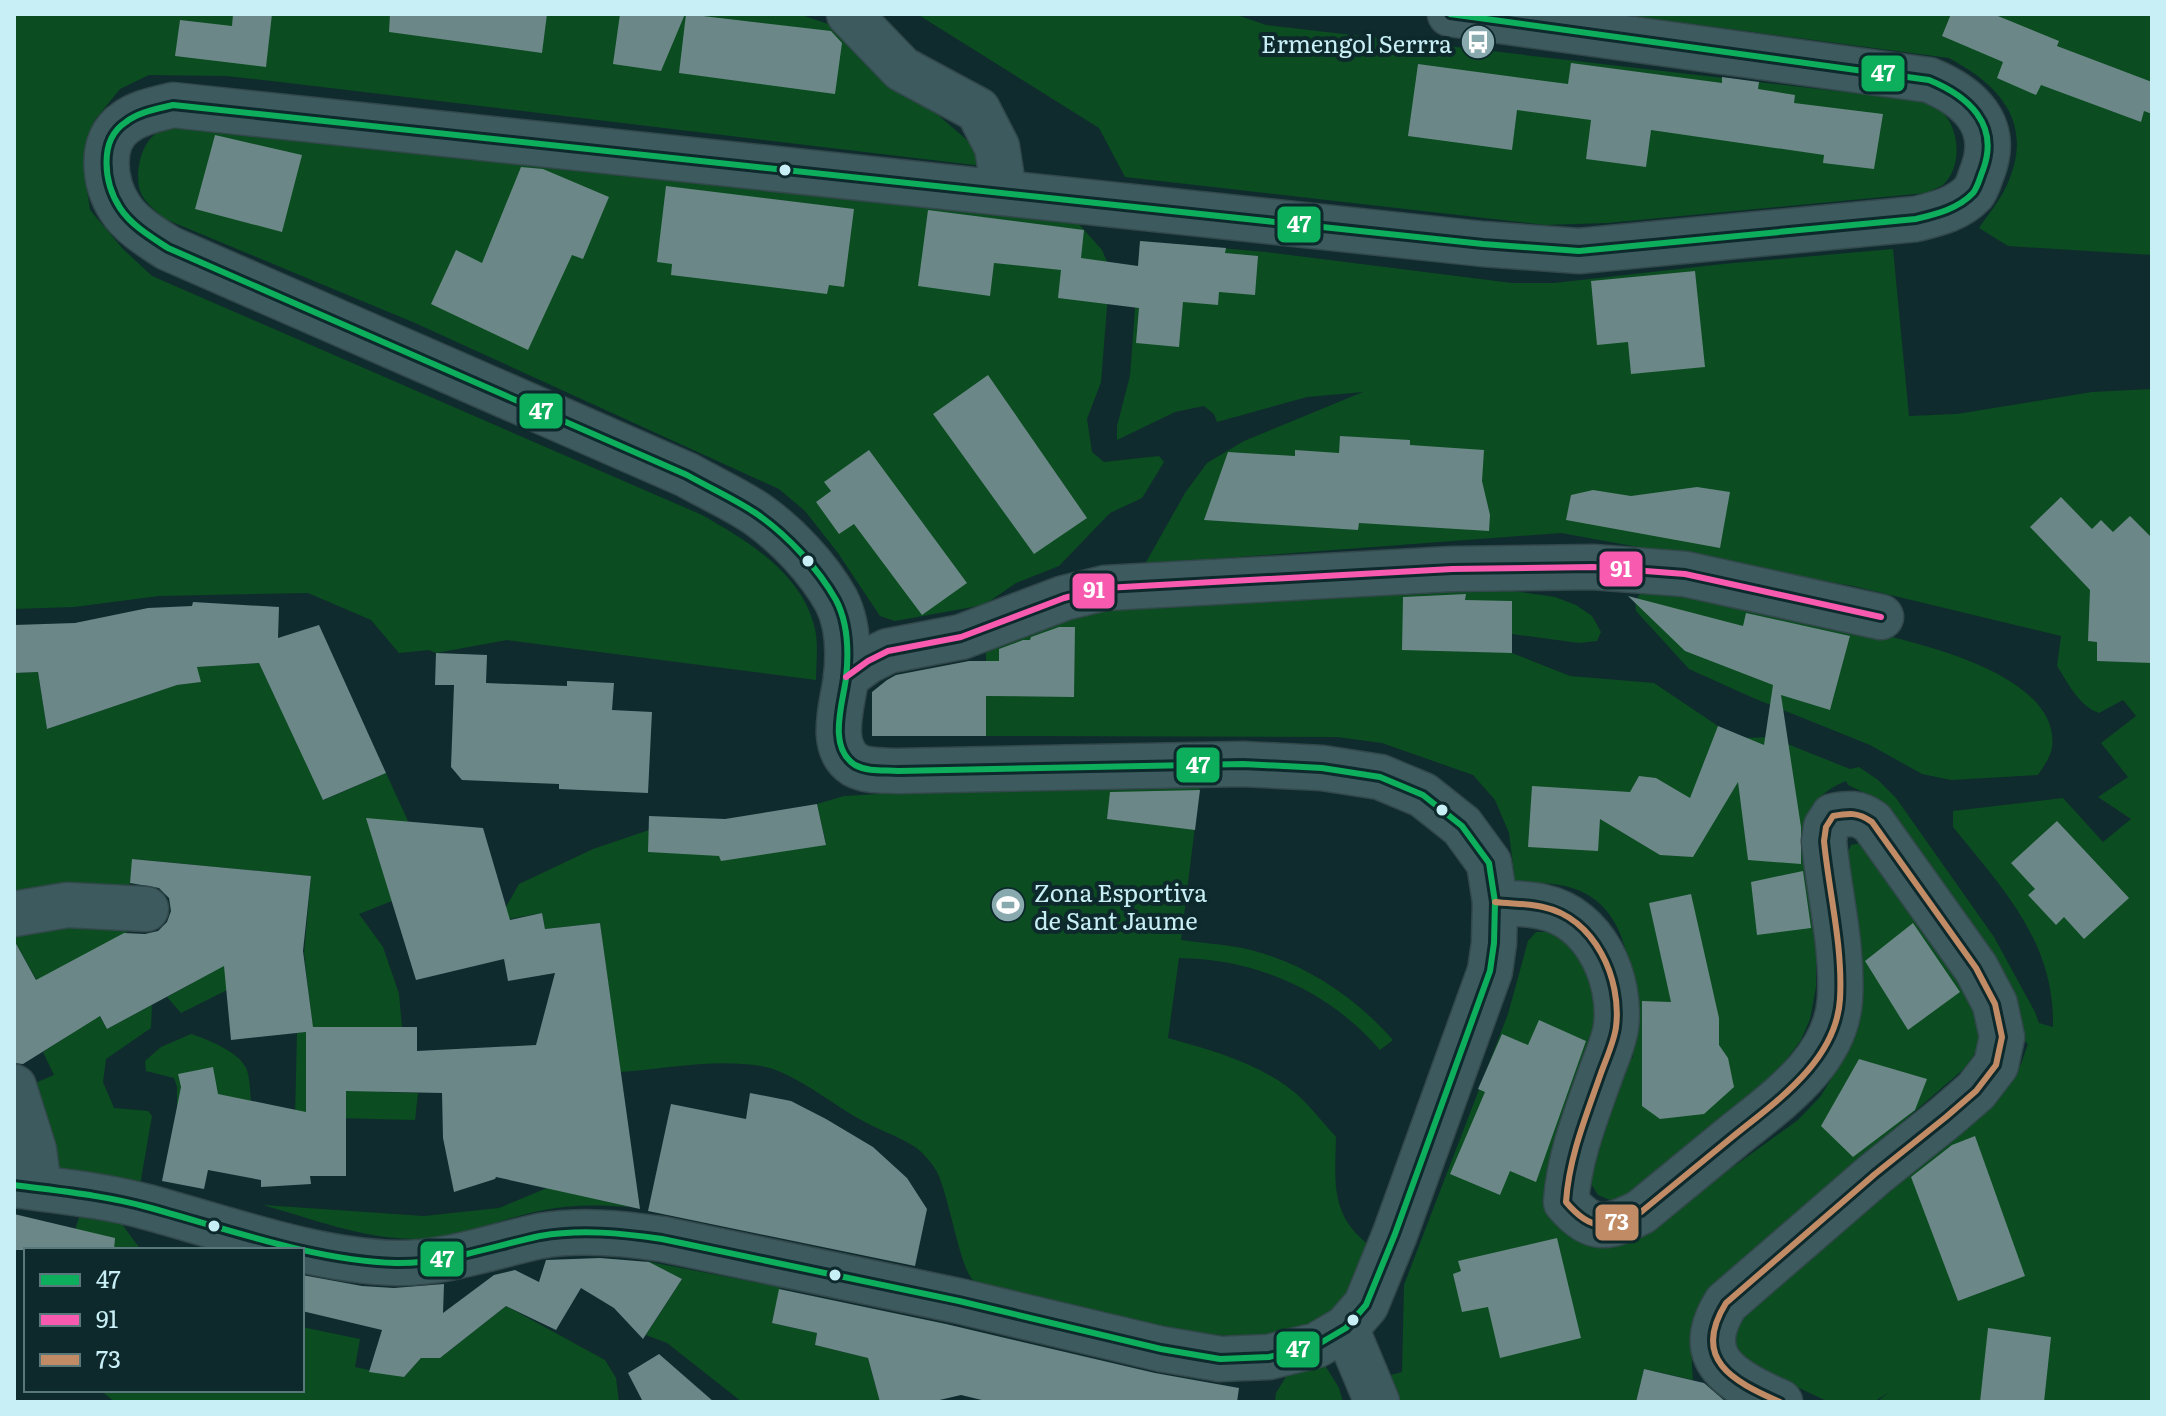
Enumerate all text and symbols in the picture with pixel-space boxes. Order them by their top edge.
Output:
bus stop icon: Ermengol Serrra [1459,23,1497,61]
place label: Ermengol Serrra [1261,25,1452,60]
line badge: 47 [1860,54,1906,93]
text: 47 [1871,55,1895,88]
unlabelled marker [777,162,793,178]
line badge: 47 [1276,205,1322,244]
text: 47 [1287,206,1311,239]
line badge: 47 [518,392,564,430]
text: 47 [529,393,553,426]
line badge: 91 [1598,550,1644,588]
text: 91 [1610,551,1632,584]
unlabelled marker [800,553,816,569]
line badge: 91 [1071,572,1116,610]
text: 91 [1083,572,1105,605]
line badge: 47 [1175,746,1221,784]
text: 47 [1186,747,1210,780]
unlabelled marker [1434,802,1450,818]
place label: Zona Esportiva de Sant Jaume [1034,874,1207,937]
sports icon: Zona Esportiva de Sant Jaume [989,886,1027,924]
line badge: 73 [1594,1203,1640,1242]
text: 73 [1605,1204,1629,1237]
unlabelled marker [206,1218,222,1234]
line badge: 47 [419,1240,465,1278]
text: 47 [430,1241,454,1274]
legend [24,1248,304,1392]
text: 47 [96,1260,121,1295]
unlabelled marker [827,1267,843,1283]
text: 91 [96,1300,119,1335]
unlabelled marker [1345,1312,1361,1328]
line badge: 47 [1275,1330,1321,1369]
text: 47 [1286,1331,1310,1364]
text: 73 [96,1340,121,1375]

